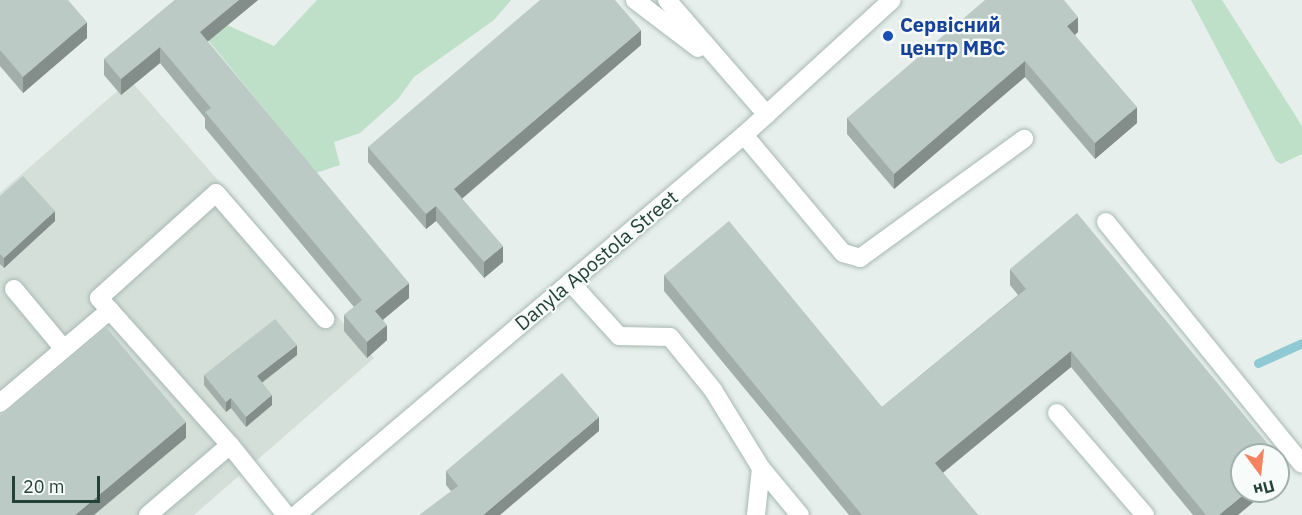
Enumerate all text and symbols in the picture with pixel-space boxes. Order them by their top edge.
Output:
place label: Сервісний центр МВС [900,13,1005,60]
marker: Сервісний центр МВС [881,29,895,43]
street label: Danyla Apostola Street [510,185,682,335]
north arrow [1230,443,1290,503]
scale bar [15,464,104,502]
text: 20 m [23,475,65,498]
text: Пн [1251,476,1277,501]

